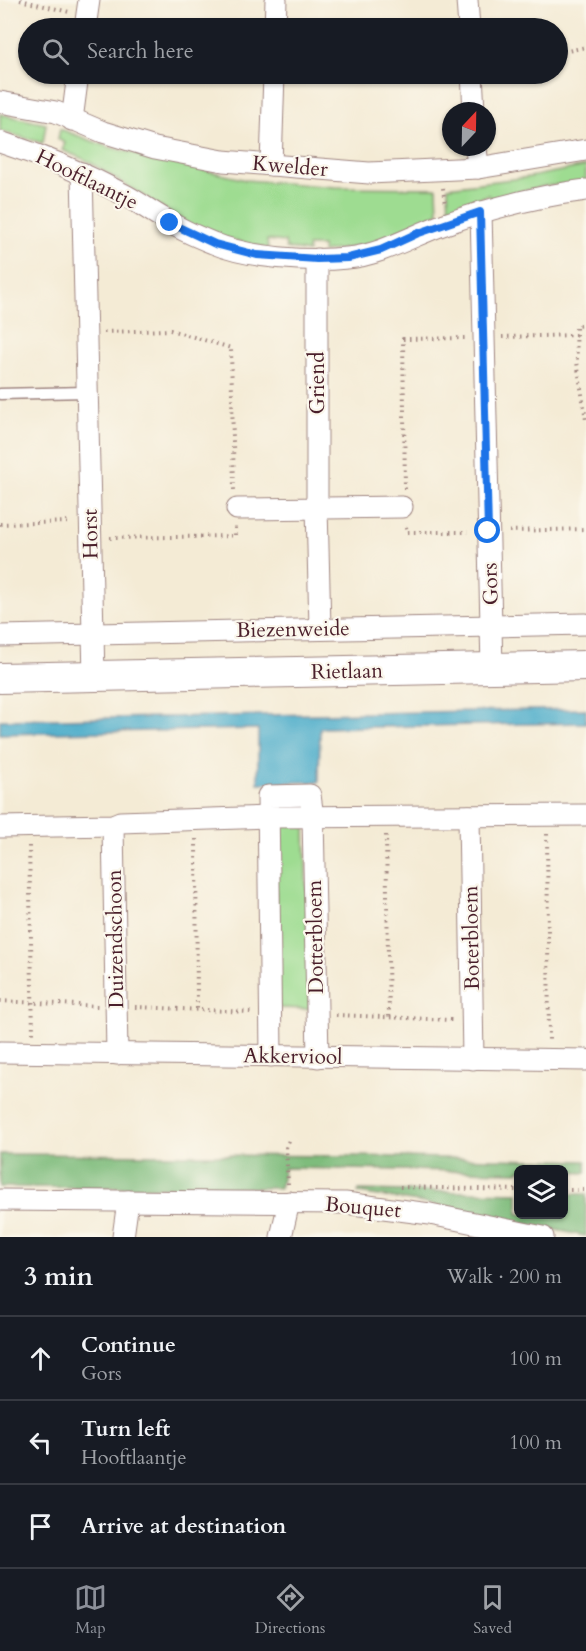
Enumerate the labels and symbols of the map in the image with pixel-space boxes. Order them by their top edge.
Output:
north arrow [442,102,496,156]
street label: Hooftlaantje [31,142,143,217]
street label: Kwelder [251,149,329,184]
route end [156,209,182,235]
street label: Griend [303,352,332,414]
street label: Horst [76,508,105,559]
route start [474,517,500,543]
street label: Gors [475,562,506,606]
street label: Biezenweide [236,614,350,645]
street label: Rietlaan [311,656,383,687]
street label: Duizendschoon [100,869,131,1009]
street label: Dotterbloem [300,879,331,994]
street label: Boterbloem [456,885,487,991]
street label: Akkerviool [243,1041,343,1072]
street label: Bouquet [324,1190,402,1225]

